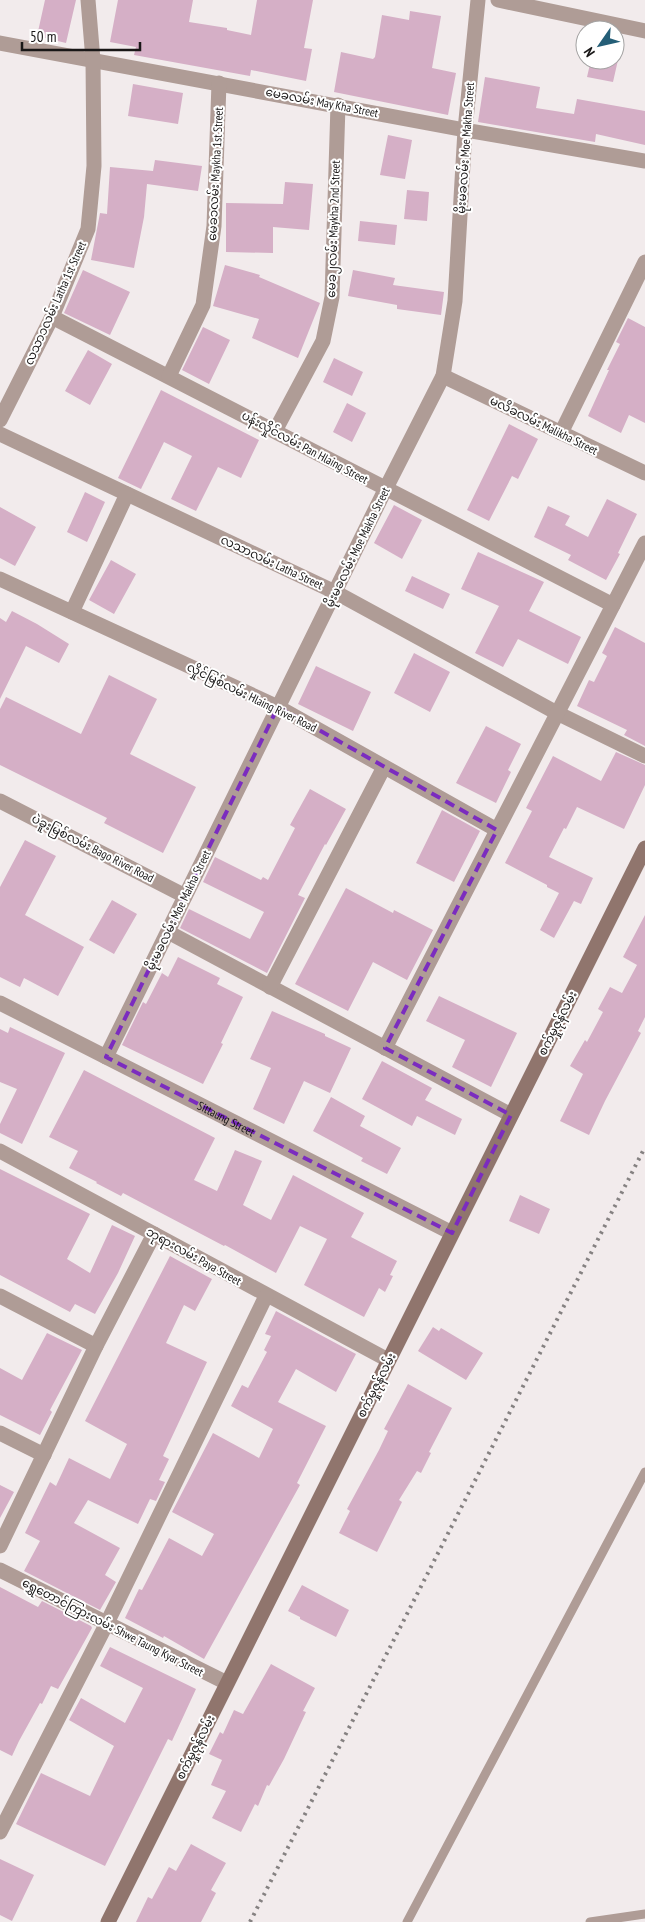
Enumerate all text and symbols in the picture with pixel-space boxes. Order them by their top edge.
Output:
scale bar [22,20,140,52]
north arrow [575,20,625,70]
text: 50 m [30,27,56,46]
text: N [580,44,599,60]
street label: မိုးမခလမ်း Moe Makha Street [452,81,480,214]
street label: မေခလမ်း May Kha Street [264,83,381,120]
street label: မေခ၁လမ်း Maykha 1st Street [203,106,226,241]
street label: မေခ၂လမ်း Maykha 2nd Street [322,159,346,298]
street label: လသာ၁လမ်း Latha 1st Street [20,238,89,367]
street label: မလိခလမ်း Malikha Street [488,391,601,458]
street label: ပန်းလှိုင်လမ်း Pan Hlaing Street [238,406,372,490]
street label: မိုးမခလမ်း Moe Makha Street [320,483,396,611]
street label: လသာလမ်း Latha Street [218,531,327,593]
street label: လှိုင်မြစ်လမ်း Hlaing River Road [183,658,320,738]
street label: ပဲခူးမြစ်လမ်း Bago River Road [28,810,157,888]
street label: မိုးမခလမ်း Moe Makha Street [141,846,217,974]
street label: စက်မှုဇုန်လမ်း [533,988,582,1059]
street label: Sittaung Street [195,1097,258,1139]
street label: ဘုရားလမ်း Paya Street [142,1223,245,1291]
street label: စက်မှုဇုန်လမ်း [352,1350,401,1421]
street label: ရွှေတောင်ကြားလမ်း Shwe Taung Kyar Street [19,1574,207,1682]
street label: စက်မှုဇုန်လမ်း [171,1712,220,1783]

